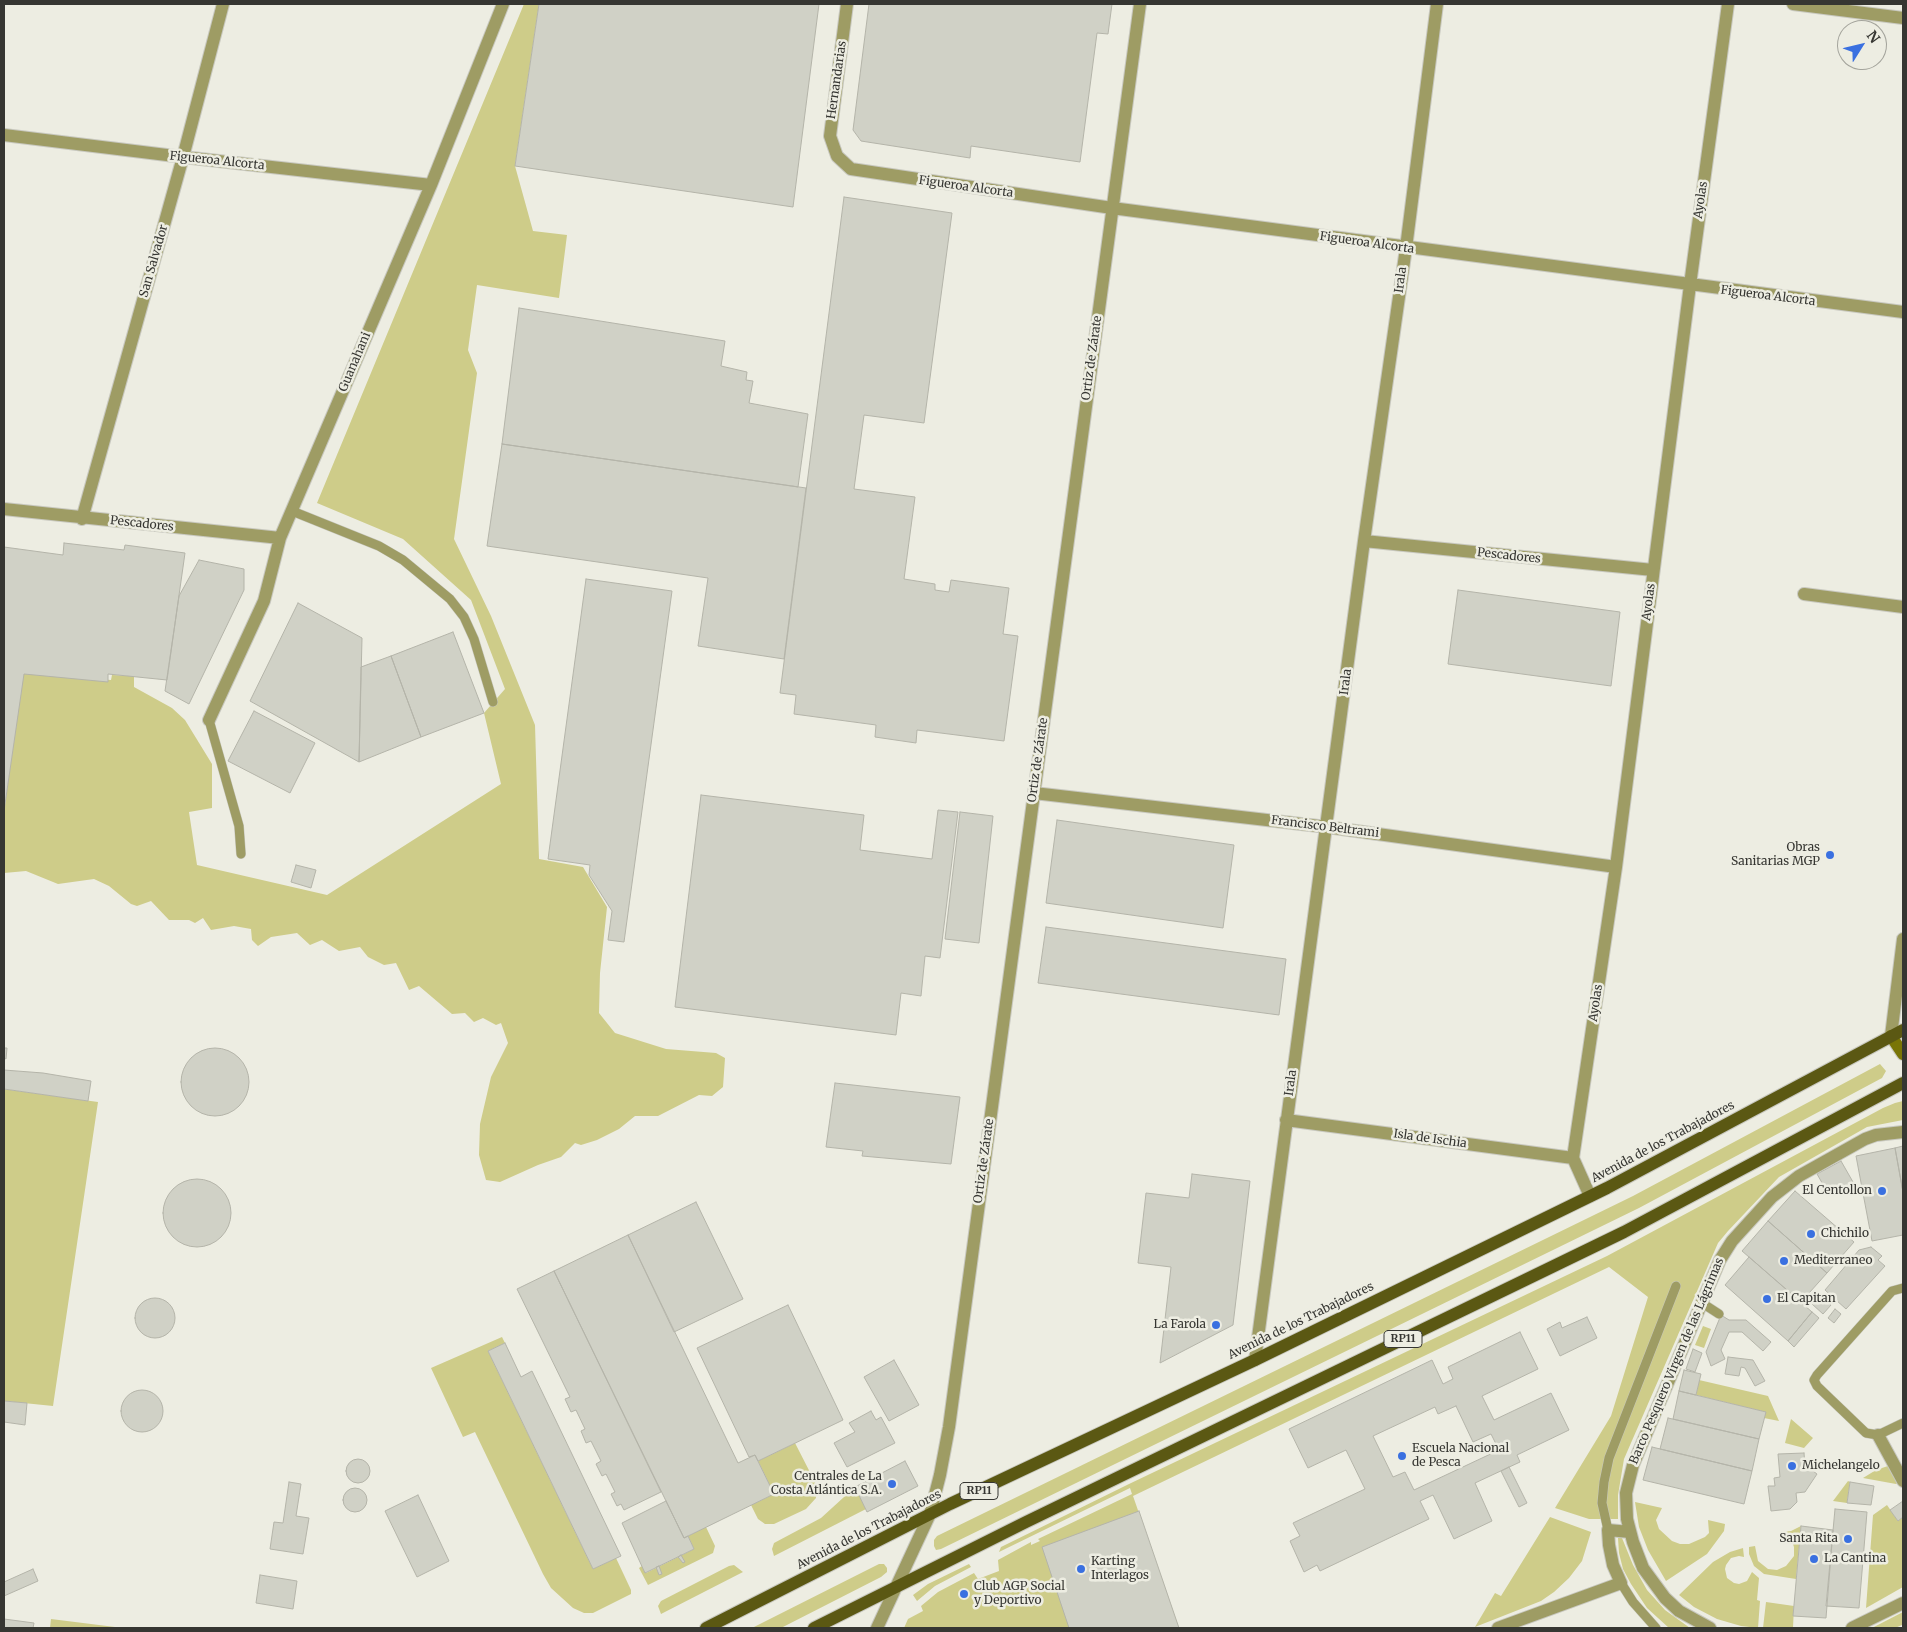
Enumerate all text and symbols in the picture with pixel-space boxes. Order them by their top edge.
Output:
north arrow [1837,20,1887,70]
text: N [1863,27,1884,47]
street label: Hernandarias [824,40,850,120]
street label: Figueroa Alcorta [169,149,265,173]
street label: Figueroa Alcorta [918,173,1014,201]
street label: Ayolas [1691,180,1711,220]
street label: San Salvador [137,223,171,299]
street label: Figueroa Alcorta [1319,229,1415,257]
street label: Irala [1392,266,1410,294]
street label: Figueroa Alcorta [1720,283,1816,309]
street label: Ortiz de Zárate [1079,315,1105,401]
street label: Guanahani [336,330,374,394]
street label: Pescadores [109,513,175,535]
street label: Pescadores [1476,545,1542,567]
street label: Ayolas [1640,583,1658,621]
street label: Irala [1337,668,1355,696]
street label: Ortiz de Zárate [1025,717,1051,803]
street label: Francisco Beltrami [1270,813,1380,841]
place label: Obras Sanitarias MGP [1731,841,1820,869]
marker: Obras Sanitarias MGP [1824,849,1836,861]
street label: Ayolas [1586,983,1606,1023]
street label: Irala [1282,1069,1300,1097]
street label: Avenida de los Trabajadores [1589,1098,1737,1186]
street label: Ortiz de Zárate [971,1118,997,1204]
street label: Isla de Ischia [1392,1127,1468,1151]
place label: El Centollon [1802,1184,1872,1198]
marker: El Centollon [1876,1185,1888,1197]
place label: Chichilo [1821,1227,1869,1241]
marker: Chichilo [1805,1228,1817,1240]
place label: Mediterraneo [1794,1254,1872,1268]
marker: Mediterraneo [1778,1255,1790,1267]
street label: Barco Pesquero Virgen de las Lágrimas [1627,1256,1727,1466]
street label: Avenida de los Trabajadores [1226,1279,1376,1363]
place label: El Capitan [1777,1292,1836,1306]
marker: El Capitan [1761,1293,1773,1305]
place label: La Farola [1154,1318,1206,1332]
marker: La Farola [1210,1319,1222,1331]
road number: RP11 [1384,1330,1422,1348]
place label: Escuela Nacional de Pesca [1412,1442,1509,1470]
marker: Escuela Nacional de Pesca [1396,1450,1408,1462]
place label: Michelangelo [1802,1459,1880,1473]
marker: Michelangelo [1786,1460,1798,1472]
place label: Centrales de La Costa Atlántica S.A. [771,1470,882,1498]
marker: Centrales de La Costa Atlántica S.A. [886,1478,898,1490]
road number: RP11 [960,1482,998,1500]
street label: Avenida de los Trabajadores [794,1487,944,1573]
place label: Santa Rita [1779,1532,1838,1546]
marker: Santa Rita [1842,1533,1854,1545]
place label: La Cantina [1824,1552,1886,1566]
marker: La Cantina [1808,1553,1820,1565]
place label: Karting Interlagos [1091,1555,1149,1583]
marker: Karting Interlagos [1075,1563,1087,1575]
place label: Club AGP Social y Deportivo [974,1580,1065,1608]
marker: Club AGP Social y Deportivo [958,1588,970,1600]

